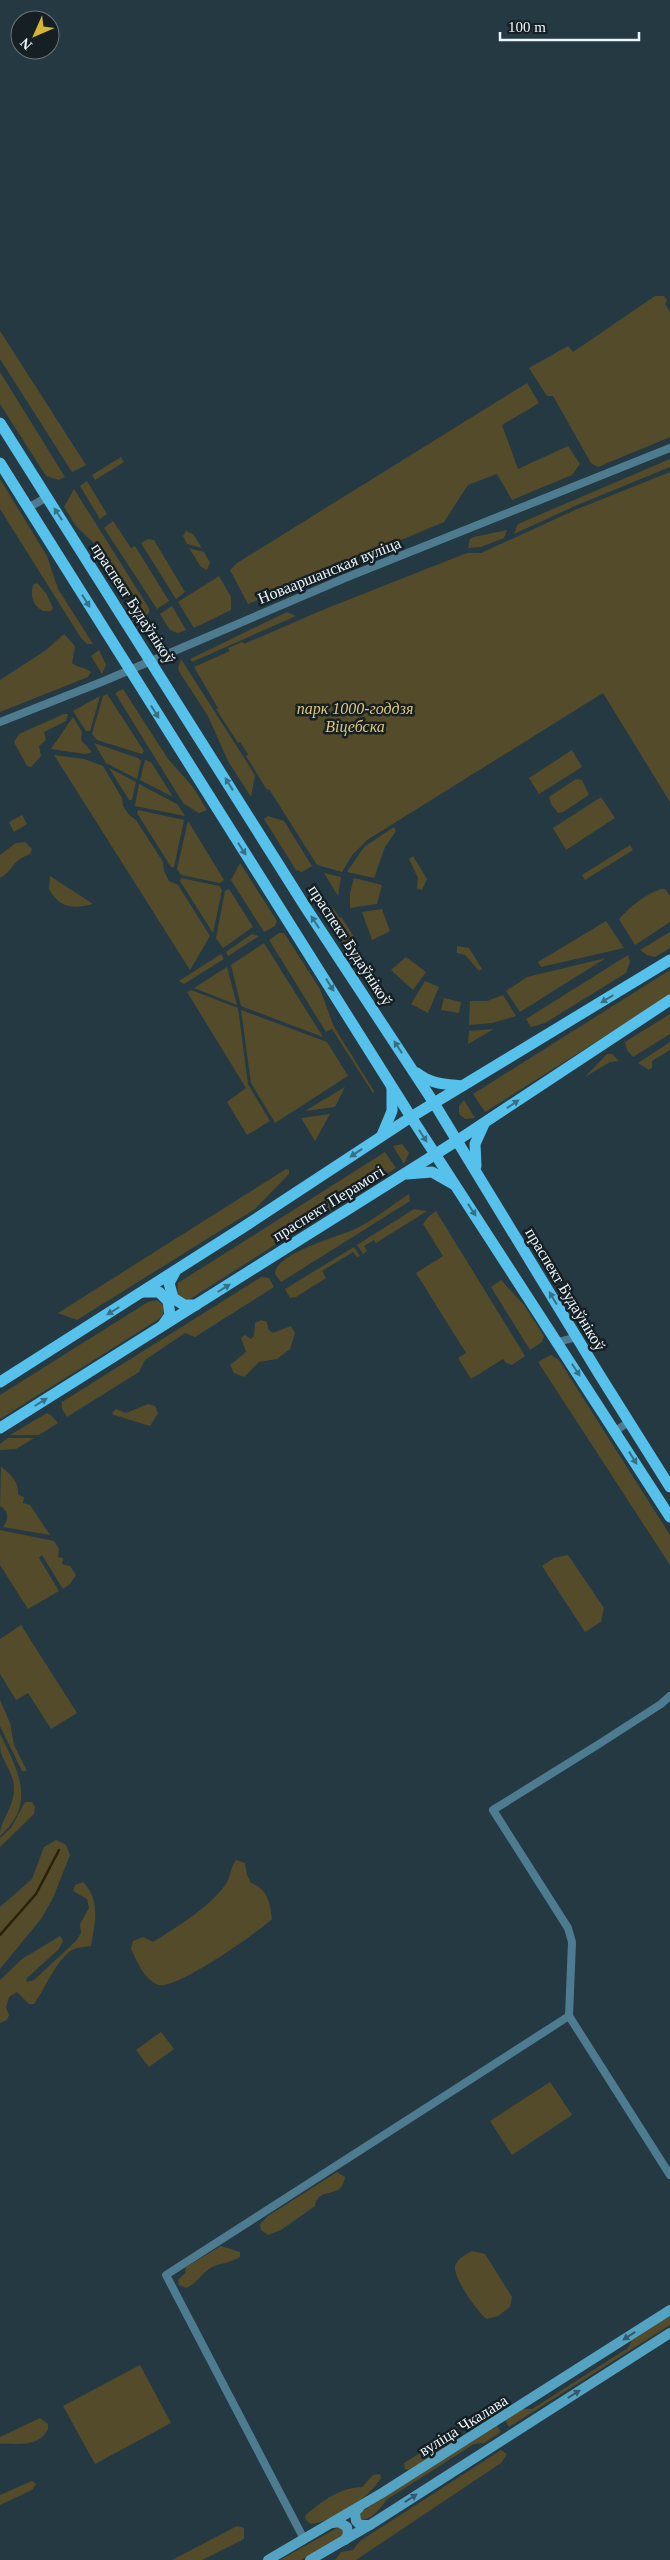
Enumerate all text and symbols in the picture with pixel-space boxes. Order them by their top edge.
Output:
north arrow [10,10,60,60]
scale bar [500,10,639,42]
text: 100 m [508,19,546,35]
text: N [17,35,35,53]
one-way arrow [53,508,62,521]
street label: Новааршанская вуліца [255,534,403,608]
street label: праспект Будаўнікоў [87,540,179,667]
one-way arrow [81,594,90,607]
park label: парк 1000-годдзя Віцебска [297,700,413,736]
one-way arrow [150,705,160,718]
one-way arrow [224,777,233,791]
one-way arrow [237,842,247,855]
street label: праспект Будаўнікоў [304,882,396,1009]
one-way arrow [310,915,320,928]
one-way arrow [325,979,335,992]
one-way arrow [601,994,614,1003]
one-way arrow [393,1041,403,1054]
one-way arrow [506,1099,520,1109]
one-way arrow [419,1129,428,1142]
one-way arrow [349,1148,363,1158]
street label: праспект Перамогі [270,1162,388,1245]
one-way arrow [467,1203,476,1217]
street label: праспект Будаўнікоў [521,1225,609,1354]
one-way arrow [217,1283,230,1292]
one-way arrow [549,1292,558,1305]
one-way arrow [106,1306,119,1316]
one-way arrow [572,1364,581,1377]
one-way arrow [35,1397,48,1407]
one-way arrow [628,1452,637,1465]
one-way arrow [622,2331,636,2341]
one-way arrow [567,2389,581,2398]
street label: вуліца Чкалава [416,2391,511,2460]
one-way arrow [404,2494,417,2503]

